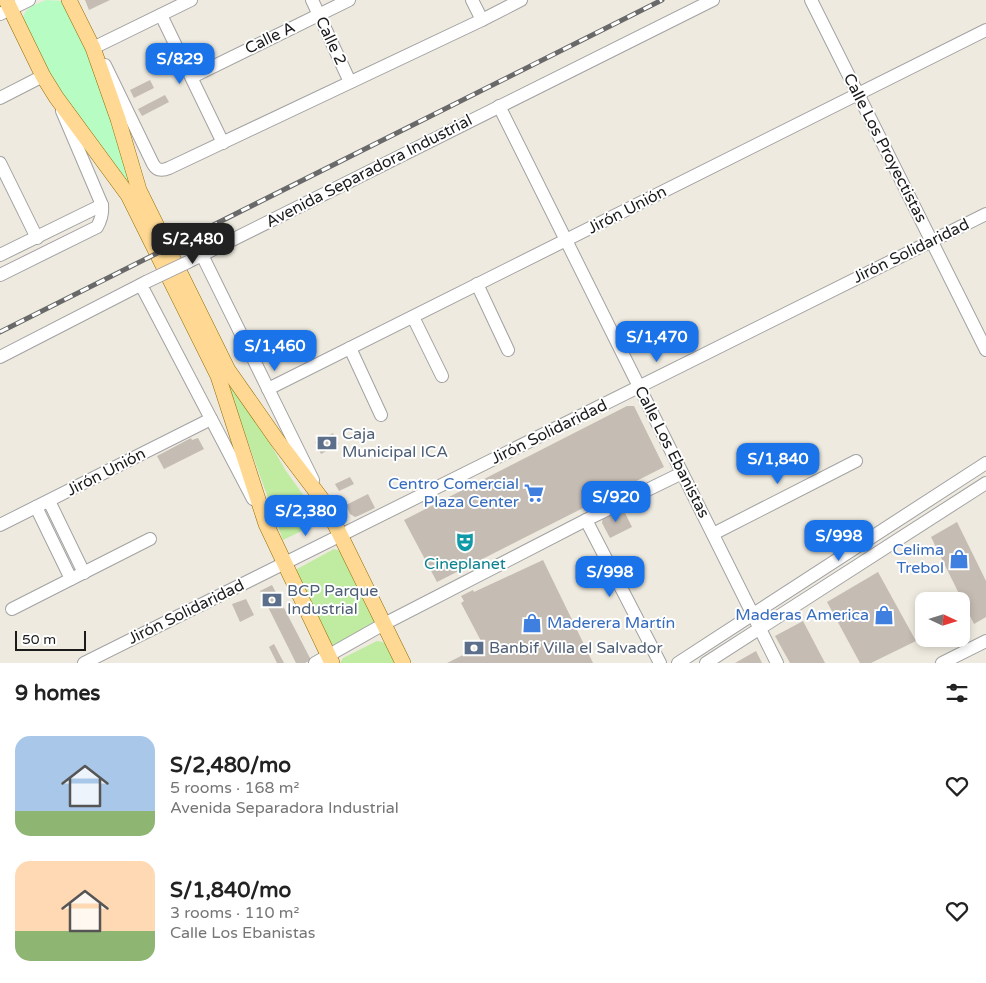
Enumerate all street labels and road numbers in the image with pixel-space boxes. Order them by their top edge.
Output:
street label: Calle 2 [311,14,351,68]
street label: Calle A [242,17,298,59]
street label: Calle Los Proyectistas [839,70,931,226]
street label: Avenida Separadora Industrial [263,110,475,232]
street label: Jirón Unión [584,182,670,238]
street label: Jirón Solidaridad [850,214,972,288]
street label: Calle Los Ebanistas [630,383,714,521]
street label: Jirón Solidaridad [488,395,610,469]
street label: Jirón Unión [63,444,149,500]
street label: Jirón Solidaridad [125,575,247,649]

